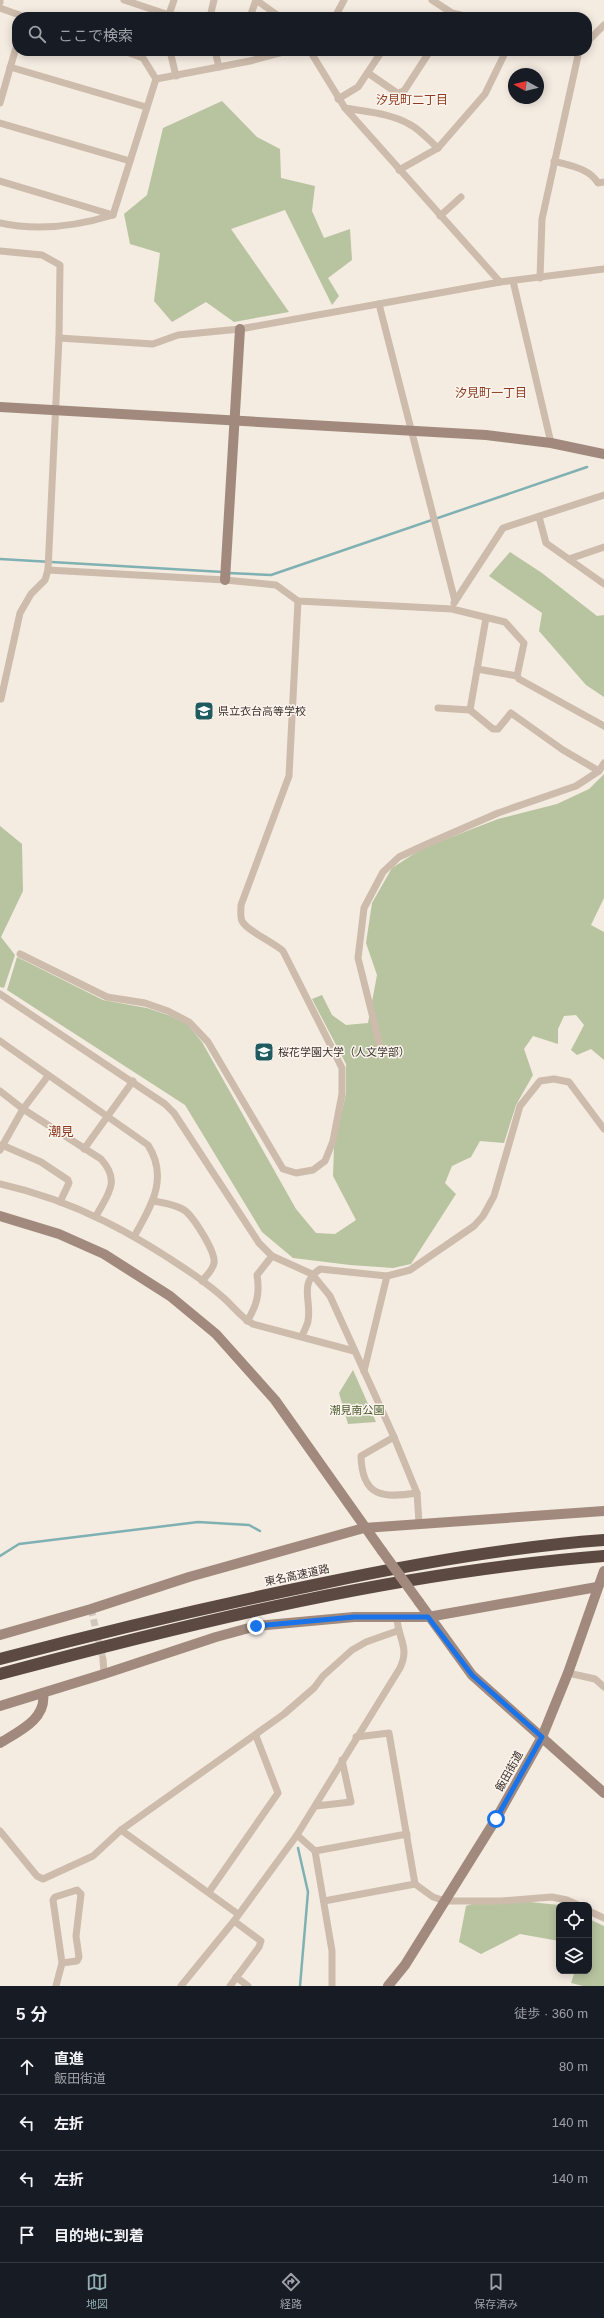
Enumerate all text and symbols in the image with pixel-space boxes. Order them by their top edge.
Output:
search box [12,12,592,56]
icon: search [26,23,48,45]
text: ここで検索 [58,27,133,44]
north arrow [508,68,544,104]
district label: 汐見町二丁目 [376,93,448,107]
district label: 汐見町一丁目 [455,386,527,400]
school or university icon: 県立衣台高等学校 [193,700,215,722]
place label: 県立衣台高等学校 [218,705,306,717]
school or university icon: 桜花学園大学（人文学部） [253,1041,275,1063]
place label: 桜花学園大学（人文学部） [278,1046,410,1058]
district label: 潮見 [48,1124,74,1139]
park label: 潮見南公園 [330,1404,385,1416]
street label: 東名高速道路 [263,1562,331,1588]
route end [247,1617,265,1635]
street label: 飯田街道 [493,1749,525,1793]
route start [487,1810,505,1828]
map controls [556,1902,592,1974]
button: locate [556,1902,592,1938]
button: layers [556,1938,592,1974]
text: 5 分 [16,2005,47,2024]
text: 徒歩 · 360 m [514,2006,588,2021]
text: 直進 [54,2050,84,2067]
icon: ahead [16,2056,38,2078]
text: 80 m [559,2059,588,2074]
text: 飯田街道 [54,2071,106,2086]
icon: left [16,2112,38,2134]
text: 左折 [54,2115,84,2132]
text: 140 m [552,2115,588,2130]
icon: left [16,2168,38,2190]
text: 左折 [54,2171,84,2188]
text: 140 m [552,2171,588,2186]
icon: arrive [16,2224,38,2246]
text: 目的地に到着 [54,2227,144,2244]
tab: 地図 [86,2271,108,2311]
tab: 経路 [280,2271,302,2311]
tab: 保存済み [474,2271,518,2311]

